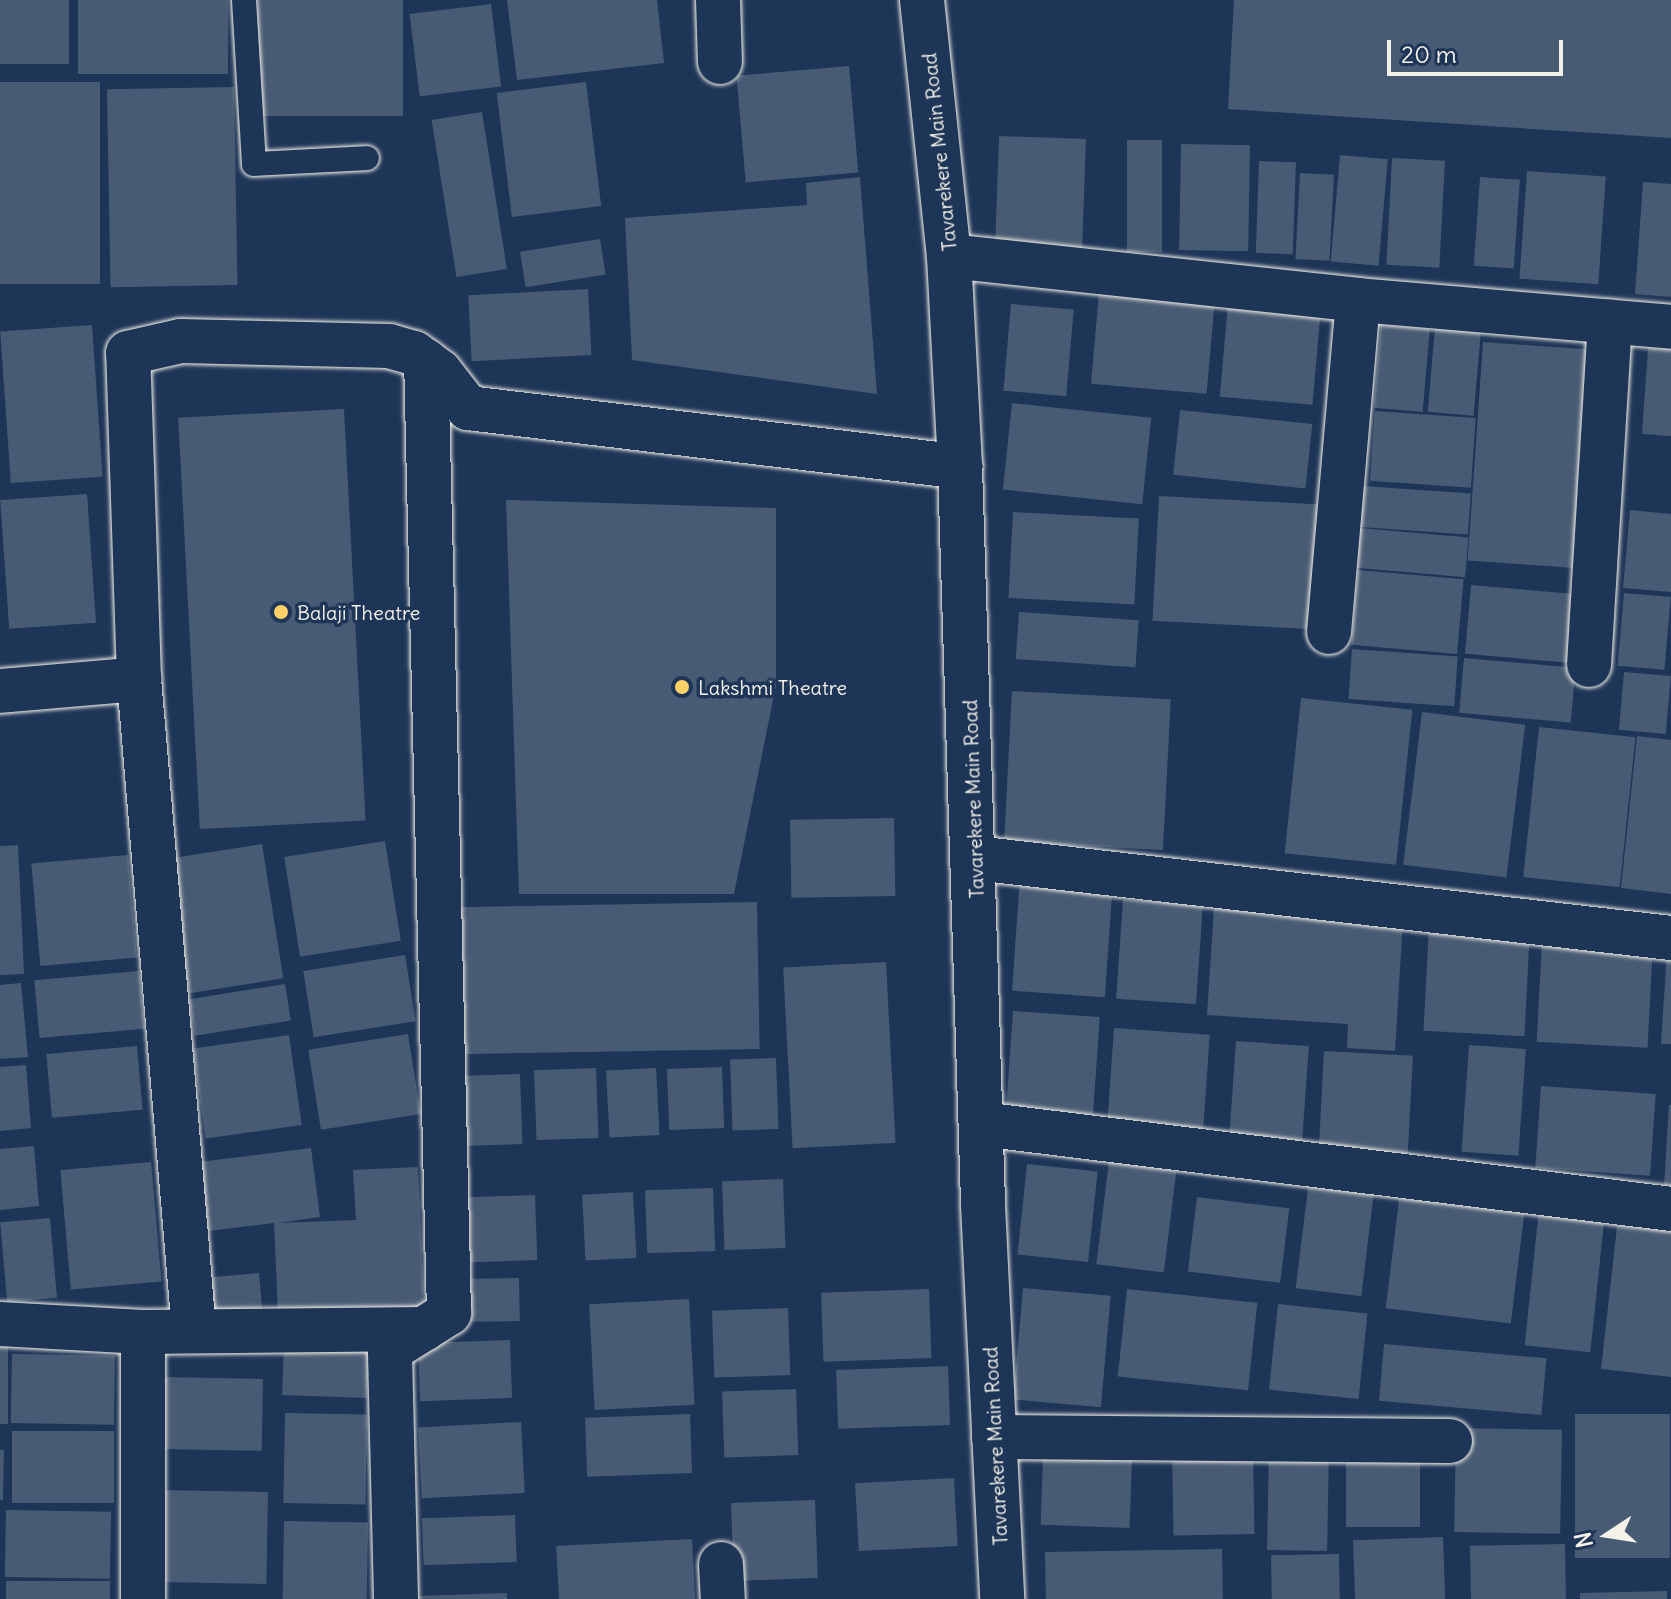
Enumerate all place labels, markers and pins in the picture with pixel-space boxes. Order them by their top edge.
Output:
place label: Balaji Theatre [297,600,420,624]
marker: Balaji Theatre [272,603,290,621]
place label: Lakshmi Theatre [698,675,847,699]
marker: Lakshmi Theatre [673,678,691,696]

